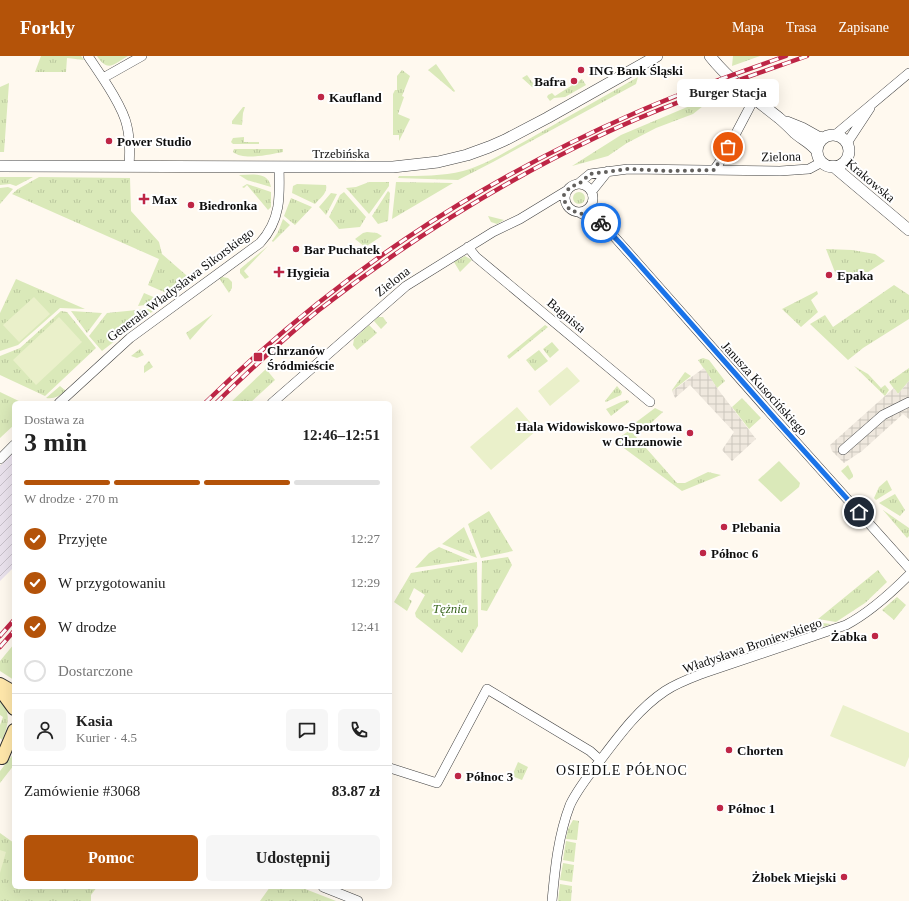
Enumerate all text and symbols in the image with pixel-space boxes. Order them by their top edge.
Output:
text: Forkly [20,17,75,38]
text: Mapa [732,20,764,35]
text: Trasa [786,20,816,35]
text: Zapisane [838,20,889,35]
place label: ING Bank Śląski [589,63,683,78]
marker: ING Bank Śląski [576,65,586,75]
place label: Bafra [534,74,566,89]
marker: Bafra [569,76,579,86]
callout: Burger Stacja [677,79,779,107]
text: Burger Stacja [689,85,767,100]
place label: Kaufland [329,90,383,105]
marker: Kaufland [316,92,326,102]
pin [711,130,745,164]
place label: Power Studio [117,134,192,149]
marker: Power Studio [104,136,114,146]
icon: bag [717,136,739,158]
street label: Trzebińska [312,146,370,161]
street label: Zielona [761,149,801,164]
street label: Krakowska [843,156,898,205]
place label: Max [152,192,178,207]
marker: Max [139,194,149,204]
place label: Biedronka [199,198,258,213]
marker: Biedronka [186,200,196,210]
courier [581,203,621,243]
icon: bike [590,212,612,234]
street label: Generała Władysława Sikorskiego [104,224,257,344]
place label: Bar Puchatek [304,242,381,257]
marker: Bar Puchatek [291,244,301,254]
street label: Zielona [372,263,413,300]
place label: Hygieia [287,265,330,280]
marker: Hygieia [274,267,284,277]
place label: Epaka [837,268,874,283]
marker: Epaka [824,270,834,280]
street label: Bagnista [544,295,589,336]
street label: Janusza Kusocińskiego [719,338,811,438]
place label: Chrzanów Śródmieście [267,343,334,373]
marker: Chrzanów Śródmieście [252,351,264,363]
text: Dostawa za [24,412,84,427]
place label: Hala Widowiskowo-Sportowa w Chrzanowie [517,419,682,449]
text: 12:46–12:51 [303,427,380,443]
text: 3 min [24,428,87,457]
marker: Hala Widowiskowo-Sportowa w Chrzanowie [685,428,695,438]
text: W drodze · 270 m [24,491,118,506]
pin [842,495,876,529]
icon: home [848,501,870,523]
place label: Plebania [732,520,781,535]
marker: Plebania [719,522,729,532]
icon: check [24,528,46,550]
text: Przyjęte [58,531,107,547]
text: 12:27 [350,531,380,546]
place label: Północ 6 [711,546,759,561]
marker: Północ 6 [698,548,708,558]
icon: check [24,572,46,594]
text: W przygotowaniu [58,575,166,591]
text: 12:29 [350,575,380,590]
park label: Tężnia [433,601,468,616]
street label: Władysława Broniewskiego [681,615,824,676]
icon: check [24,616,46,638]
text: W drodze [58,619,116,635]
text: 12:41 [350,619,380,634]
place label: Żabka [831,629,867,644]
marker: Żabka [870,631,880,641]
text: Dostarczone [58,663,133,679]
button: person [24,709,66,751]
button: chat [286,709,328,751]
button: phone [338,709,380,751]
text: Kasia [76,713,113,729]
text: Kurier · 4.5 [76,730,137,745]
place label: Chorten [737,743,784,758]
marker: Chorten [724,745,734,755]
district label: OSIEDLE PÓŁNOC [556,762,688,778]
place label: Północ 3 [466,769,514,784]
marker: Północ 3 [453,771,463,781]
text: Zamówienie #3068 [24,783,140,799]
text: 83.87 zł [332,783,380,799]
place label: Północ 1 [728,801,775,816]
marker: Północ 1 [715,803,725,813]
button: Pomoc [24,835,198,881]
button: Udostępnij [206,835,380,881]
place label: Żłobek Miejski [752,870,836,885]
marker: Żłobek Miejski [839,872,849,882]

